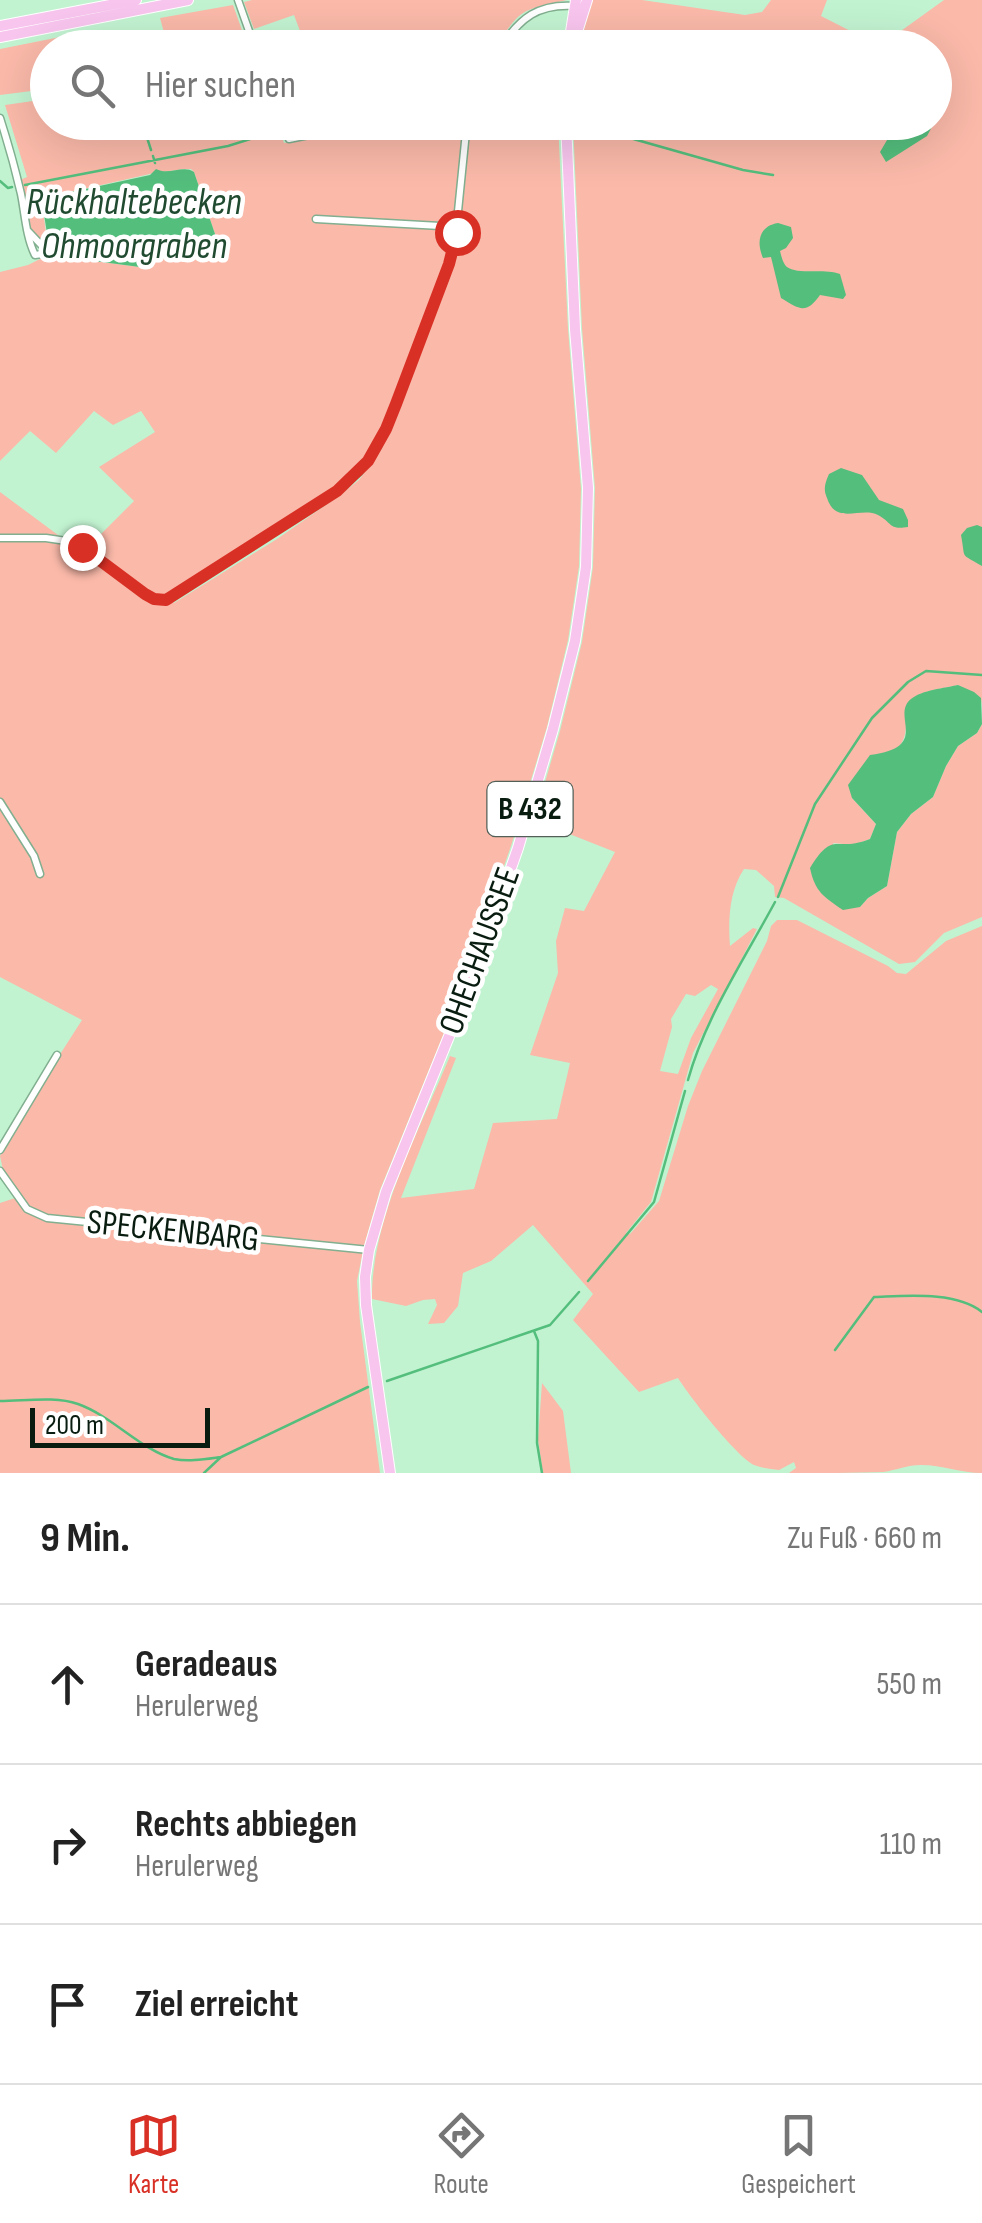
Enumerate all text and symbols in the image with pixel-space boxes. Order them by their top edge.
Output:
search box [30,30,952,140]
icon: search [65,58,120,113]
text: Hier suchen [145,63,296,108]
water label: Rückhaltebecken Ohmoorgraben [26,180,242,269]
route start [435,210,481,256]
route end [60,525,106,571]
road number: B 432 [488,782,572,836]
street label: OHECHAUSSEE [430,862,530,1040]
street label: SPECKENBARG [85,1201,261,1261]
scale bar [30,1403,210,1448]
text: 200 m [45,1409,104,1442]
text: 9 Min. [40,1513,130,1564]
text: Zu Fuß · 660 m [787,1519,942,1558]
text: Geradeaus [135,1642,278,1687]
icon: ahead [40,1657,95,1712]
text: 550 m [876,1665,942,1704]
text: Herulerweg [135,1687,259,1726]
text: Rechts abbiegen [135,1802,357,1847]
icon: right [40,1817,95,1872]
text: 110 m [880,1825,942,1864]
text: Herulerweg [135,1847,259,1886]
icon: arrive [40,1977,95,2032]
text: Ziel erreicht [135,1982,298,2027]
tab: Karte [126,2108,181,2201]
tab: Route [433,2108,489,2201]
tab: Gespeichert [741,2108,856,2201]

